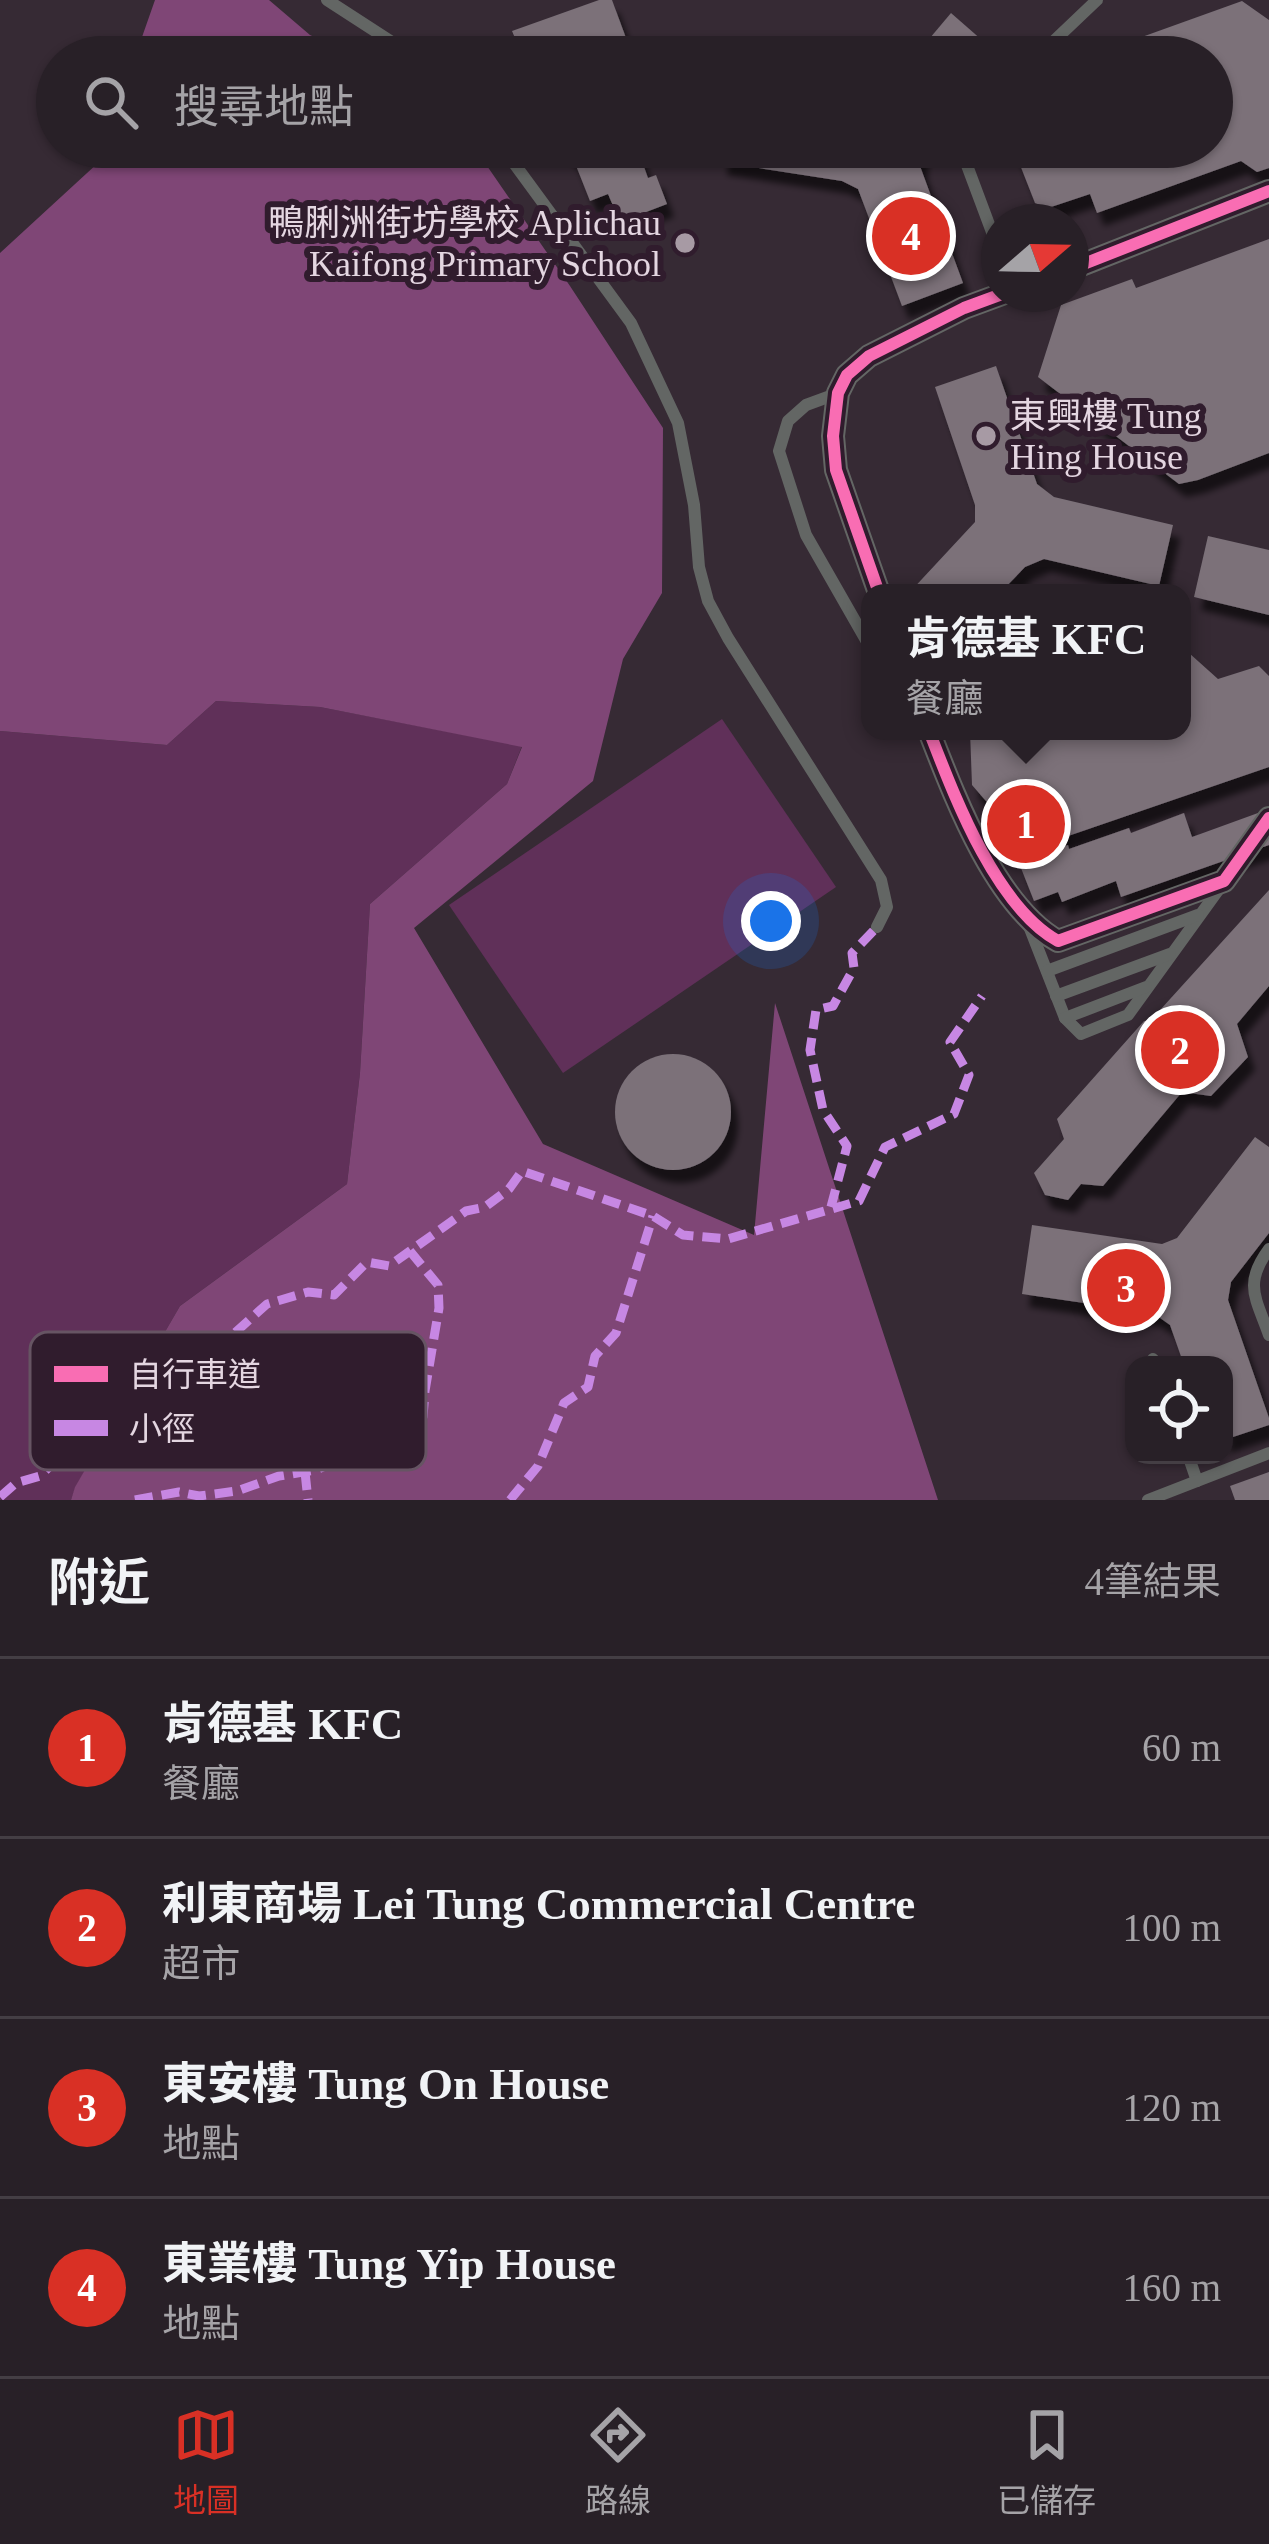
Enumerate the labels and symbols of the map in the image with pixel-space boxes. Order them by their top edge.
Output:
pin: 4 [872,191,950,281]
place label: 鴨脷洲街坊學校 Aplichau Kaifong Primary School [268,203,661,284]
north arrow [981,204,1089,312]
marker: 鴨脷洲街坊學校 Aplichau Kaifong Primary School [672,230,698,256]
place label: 東興樓 Tung Hing House [1010,396,1202,477]
marker: 東興樓 Tung Hing House [973,423,999,449]
pin: 1 [987,779,1065,869]
your location [741,891,801,951]
pin: 2 [1141,1005,1219,1095]
pin: 3 [1087,1243,1165,1333]
legend [30,1332,426,1470]
text: 自行車道 [129,1357,261,1393]
text: 小徑 [129,1411,195,1447]

